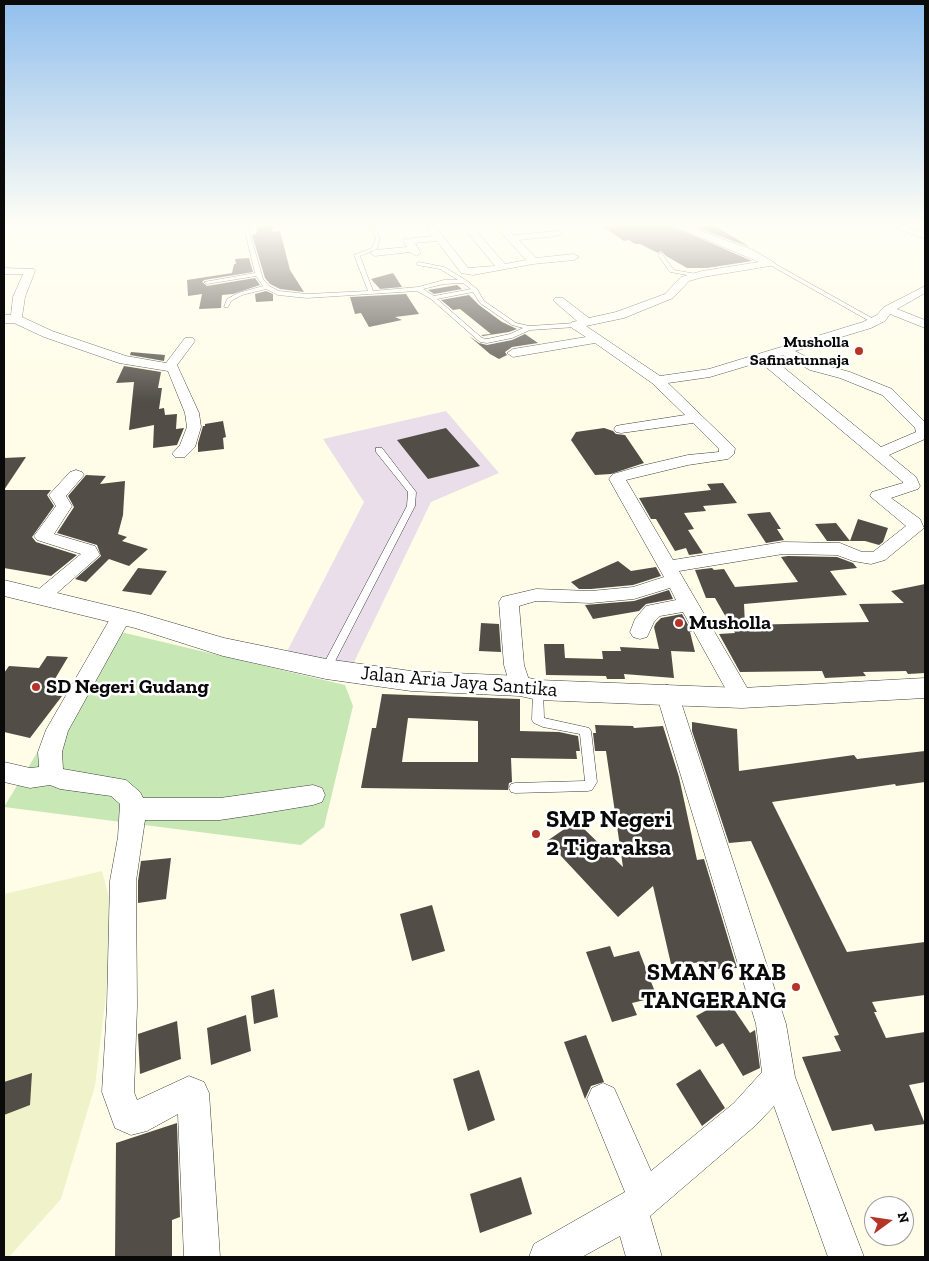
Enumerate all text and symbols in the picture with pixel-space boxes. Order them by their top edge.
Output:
place label: Musholla Safinatunnaja [750,332,849,370]
marker: Musholla Safinatunnaja [853,345,865,357]
place label: Musholla [689,611,771,635]
marker: Musholla [673,617,685,629]
street label: Jalan Aria Jaya Santika [360,661,558,703]
place label: SD Negeri Gudang [46,675,209,699]
marker: SD Negeri Gudang [30,681,42,693]
place label: SMP Negeri 2 Tigaraksa [546,806,672,862]
marker: SMP Negeri 2 Tigaraksa [530,828,542,840]
place label: SMAN 6 KAB TANGERANG [641,959,786,1015]
marker: SMAN 6 KAB TANGERANG [790,981,802,993]
north arrow [864,1196,914,1246]
text: N [894,1210,913,1225]

